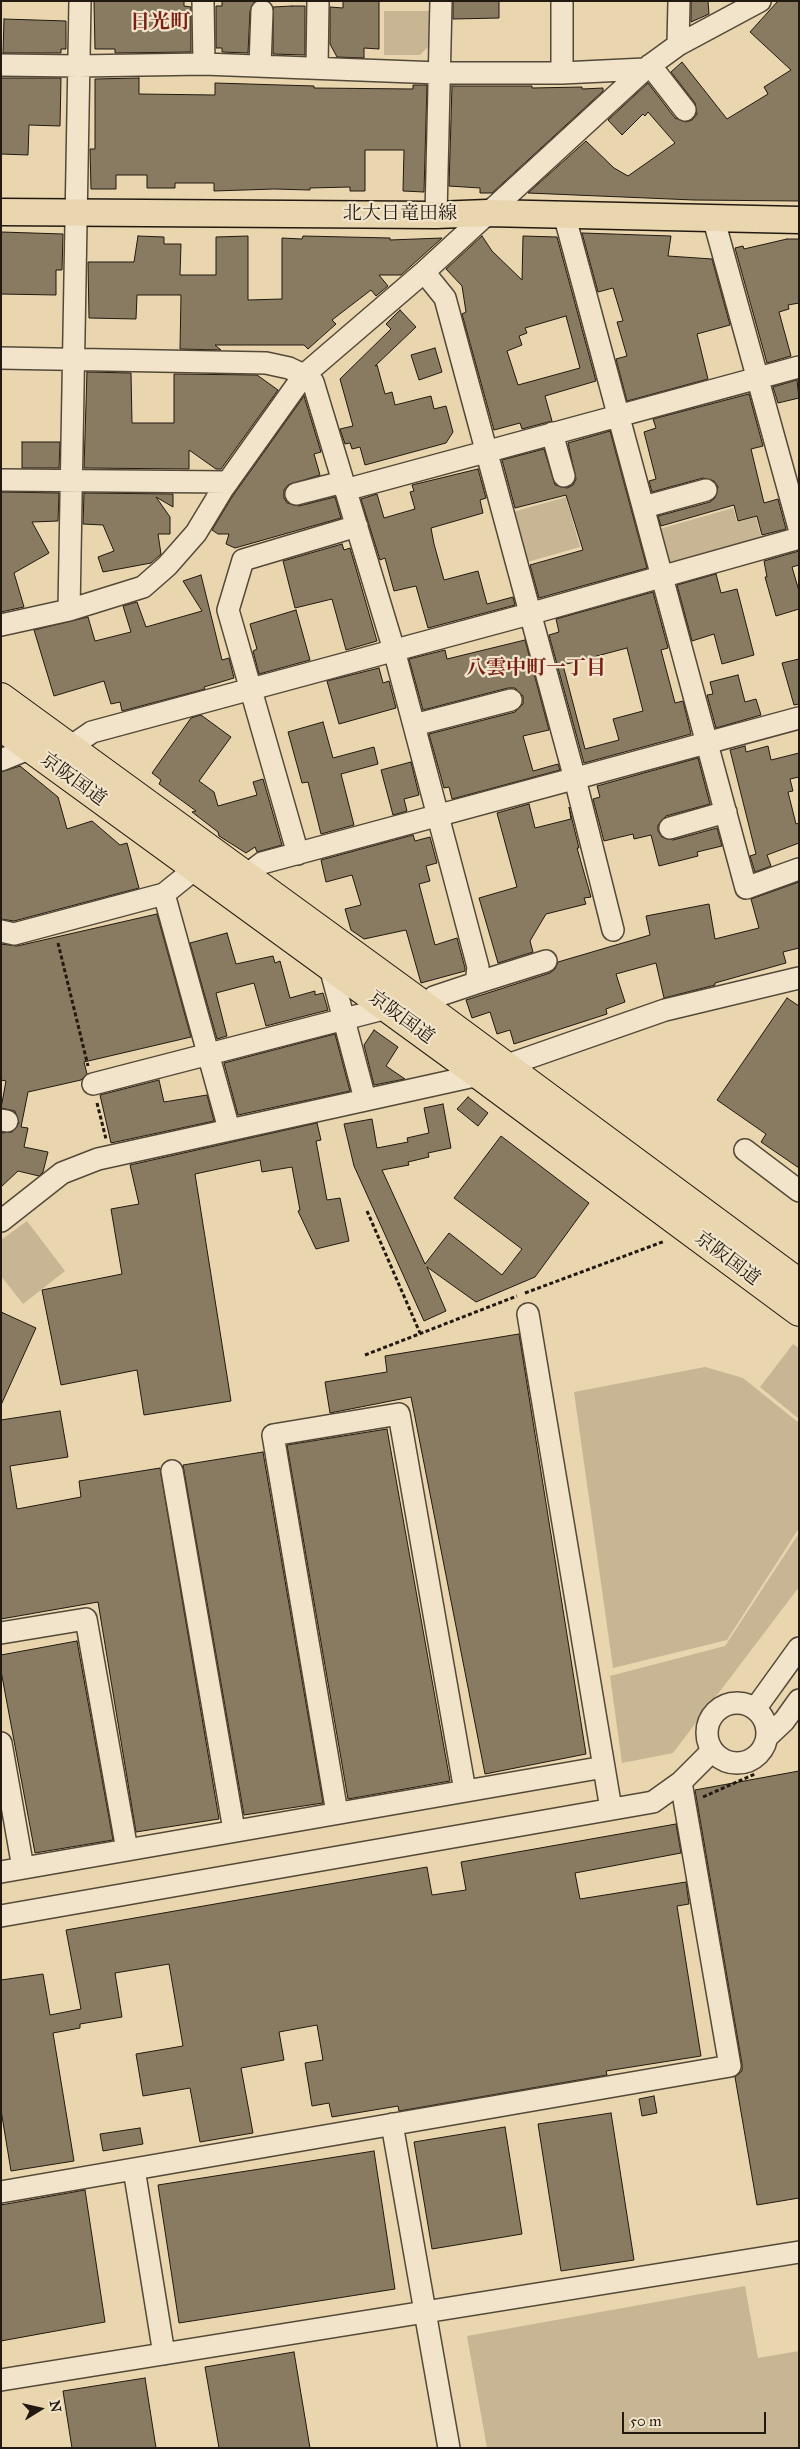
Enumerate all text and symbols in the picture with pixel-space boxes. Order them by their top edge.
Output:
district label: 日光町 [130,11,190,35]
street label: 北大日竜田線 [343,203,457,225]
district label: 八雲中町一丁目 [466,657,606,681]
street label: 京阪国道 [36,748,110,812]
street label: 京阪国道 [364,986,438,1050]
street label: 京阪国道 [690,1227,764,1291]
north arrow [15,2384,65,2434]
text: N [46,2399,65,2414]
scale bar [625,2402,769,2434]
text: 50 m [630,2412,662,2430]

